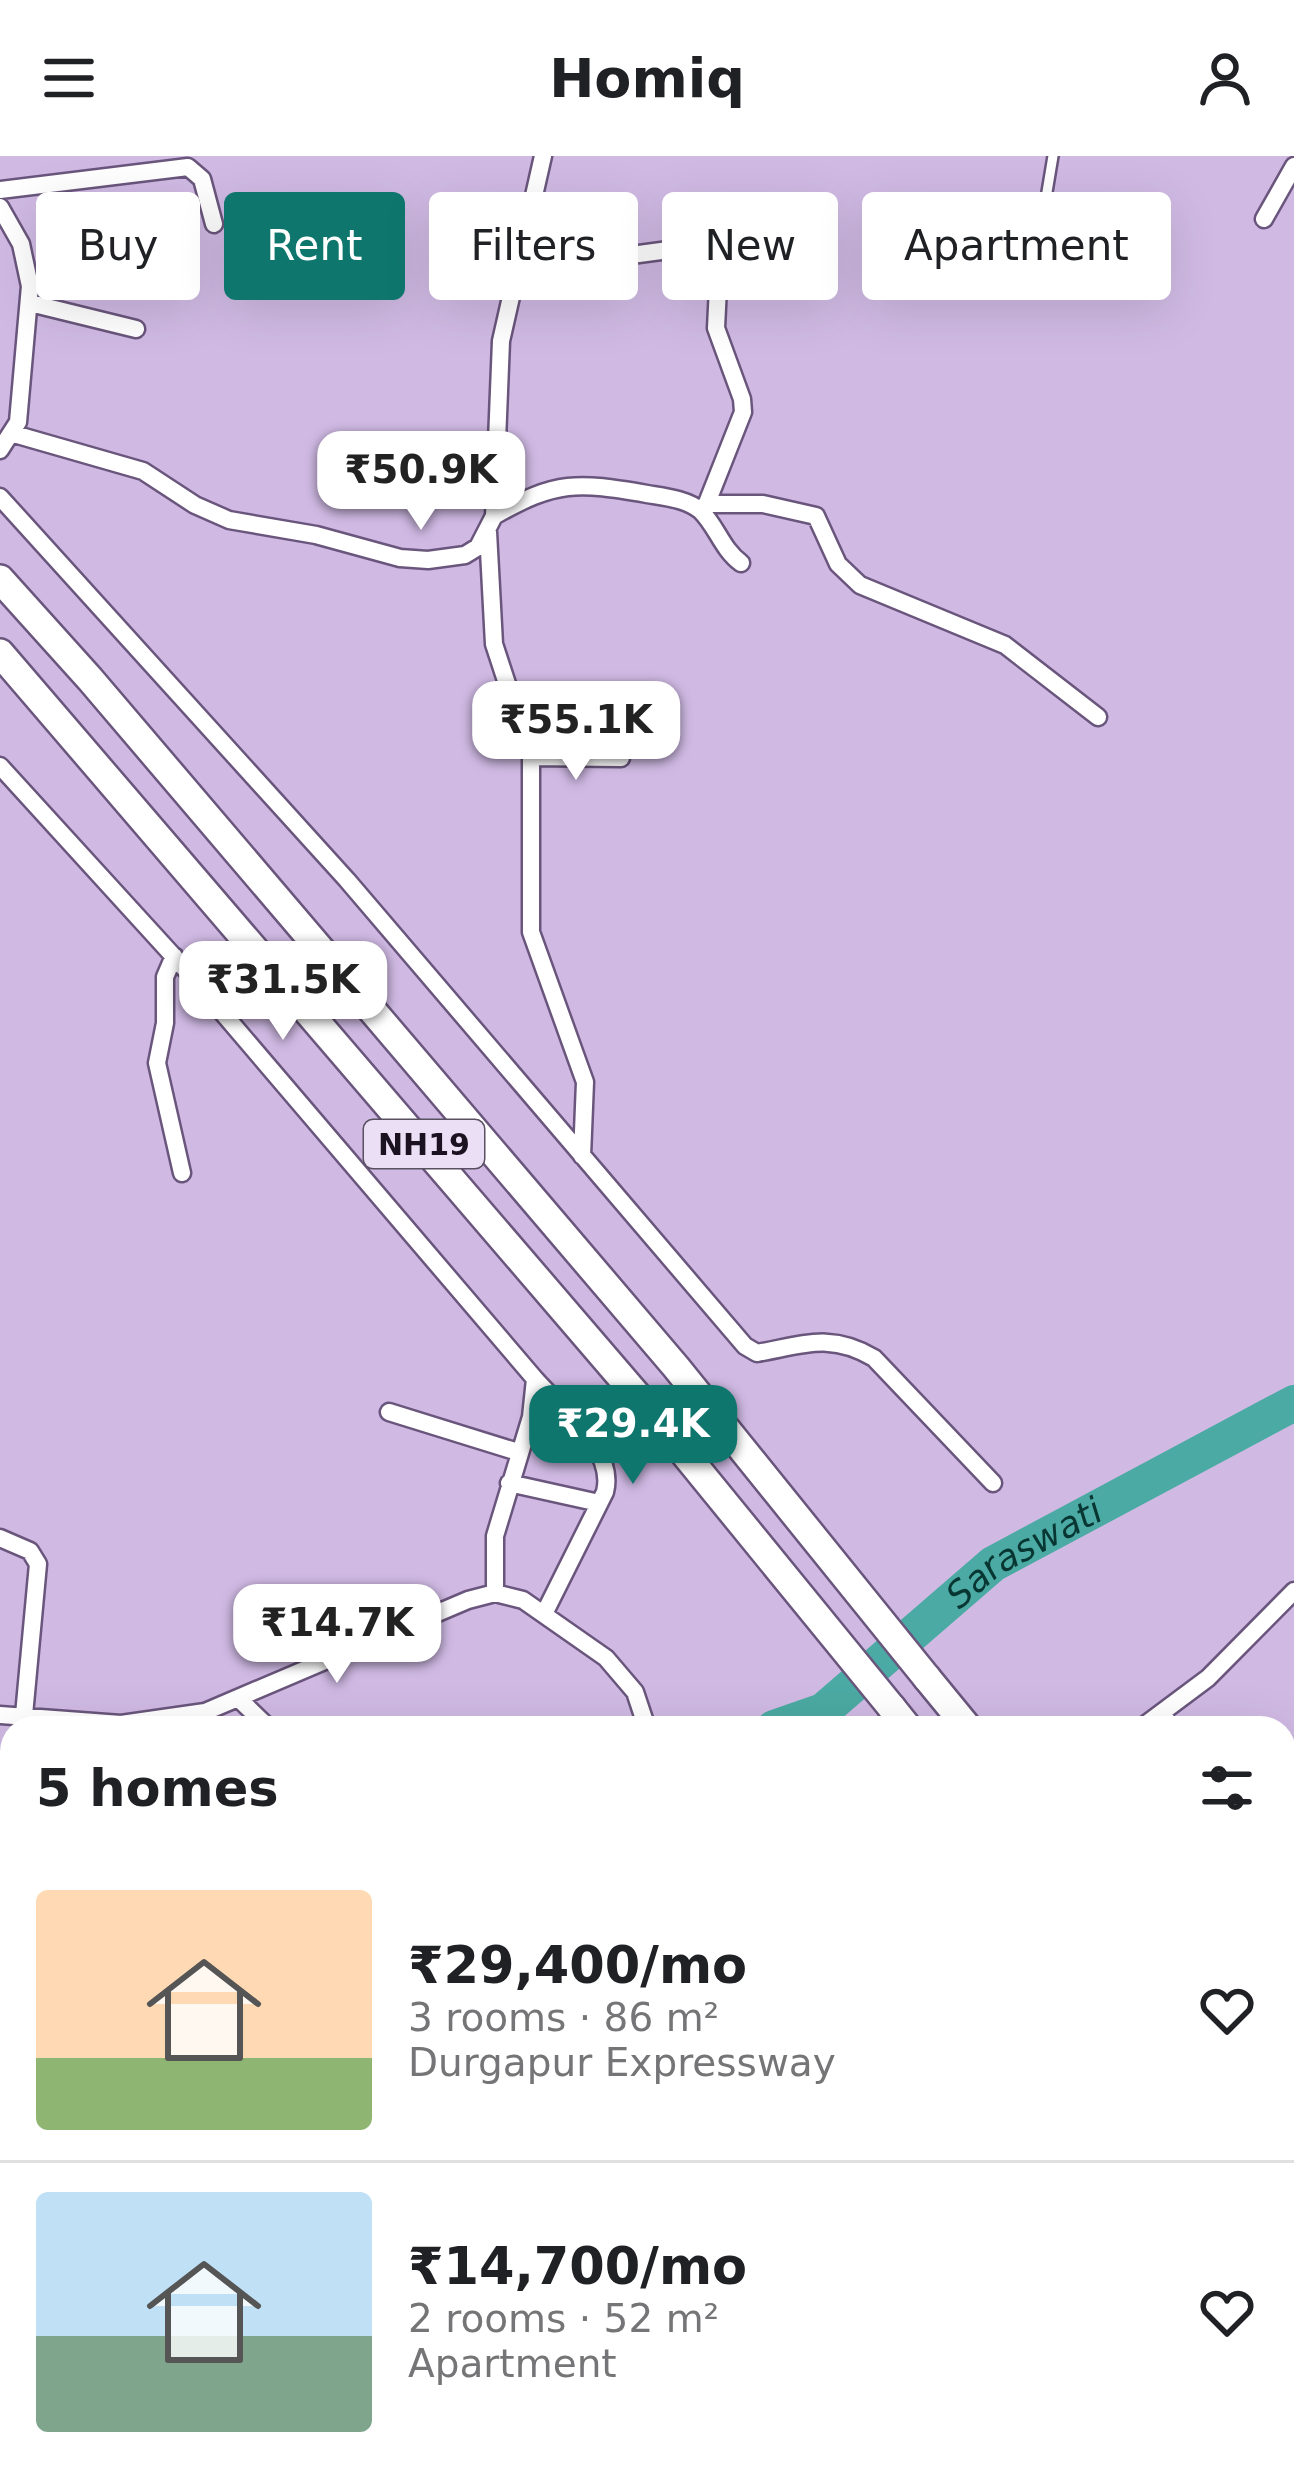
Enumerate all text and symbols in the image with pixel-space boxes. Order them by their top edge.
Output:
icon: menu [36,45,102,111]
icon: person [1192,45,1258,111]
text: Homiq [549,47,745,110]
chip: Buy [36,192,200,300]
chip: Rent [224,192,405,300]
chip: Filters [429,192,638,300]
chip: New [662,192,838,300]
chip: Apartment [862,192,1171,300]
pin: ₹50.9K [323,431,519,533]
text: ₹50.9K [344,447,498,492]
pin: ₹55.1K [478,681,674,783]
text: ₹55.1K [499,697,653,742]
pin: ₹31.5K [185,941,381,1043]
text: ₹31.5K [206,957,360,1002]
road number: NH19 [364,1120,484,1168]
pin: ₹29.4K [535,1385,731,1487]
text: ₹29.4K [556,1401,710,1446]
water label: Saraswati [937,1489,1109,1616]
pin: ₹14.7K [239,1584,435,1686]
text: ₹14.7K [260,1600,414,1645]
icon: filters [1194,1755,1260,1821]
text: 5 homes [36,1759,279,1818]
text: ₹29,400/mo [408,1936,747,1995]
icon: home [132,1938,276,2082]
icon: heart [1194,1977,1260,2043]
text: 3 rooms · 86 m² [408,1995,719,2040]
text: Durgapur Expressway [408,2040,836,2085]
text: ₹14,700/mo [408,2237,747,2296]
icon: home [132,2240,276,2384]
icon: heart [1194,2279,1260,2345]
text: 2 rooms · 52 m² [408,2296,719,2341]
text: Apartment [408,2341,617,2386]

